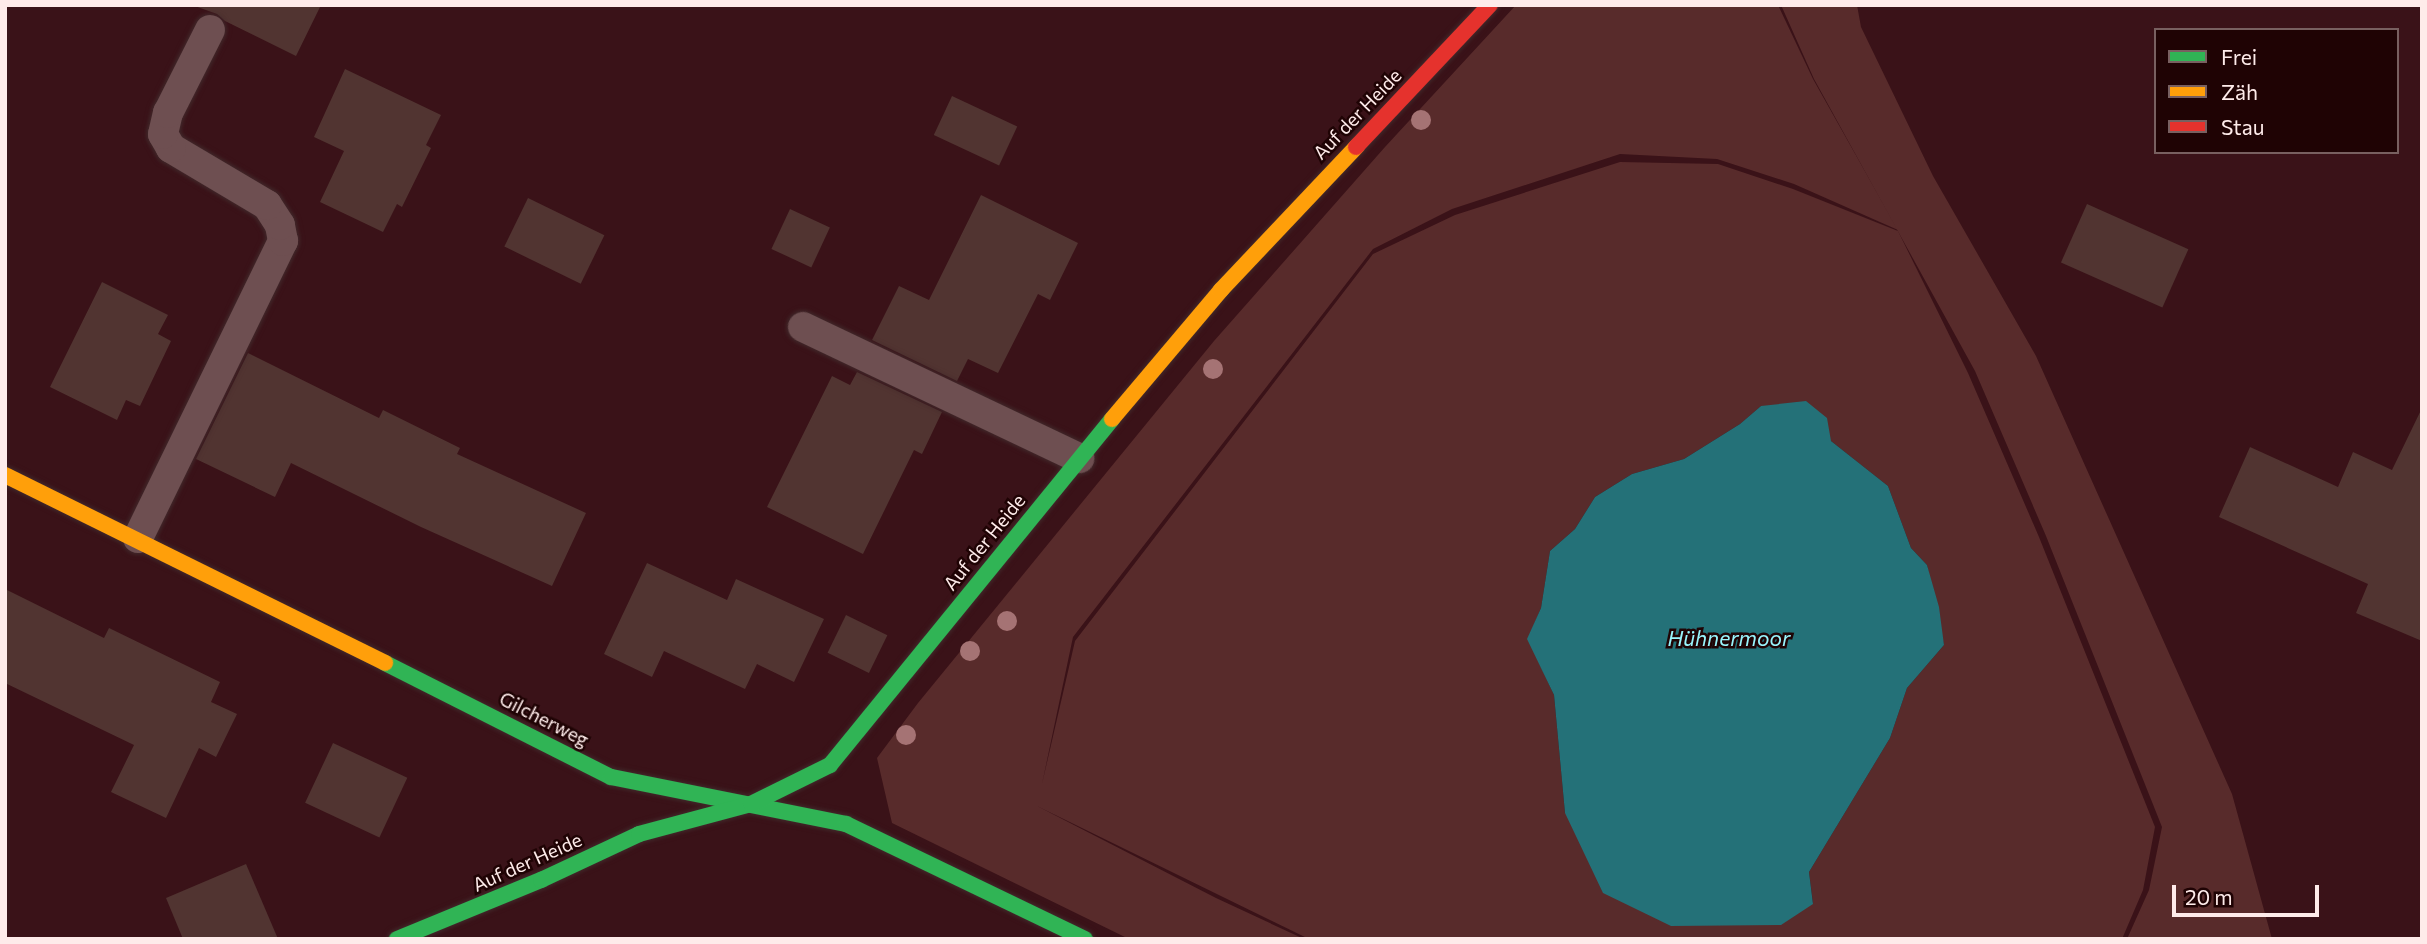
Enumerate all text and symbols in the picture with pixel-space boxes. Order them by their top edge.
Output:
legend [2154,28,2399,154]
text: Frei [2221,44,2257,69]
street label: Auf der Heide [1308,64,1406,164]
text: Zäh [2221,79,2258,104]
text: Stau [2221,114,2264,139]
street label: Auf der Heide [938,489,1030,595]
water label: Hühnermoor [1668,625,1790,651]
street label: Gilcherweg [496,687,592,751]
street label: Auf der Heide [469,828,585,896]
scale bar [2175,870,2322,914]
text: 20 m [2185,884,2233,909]

